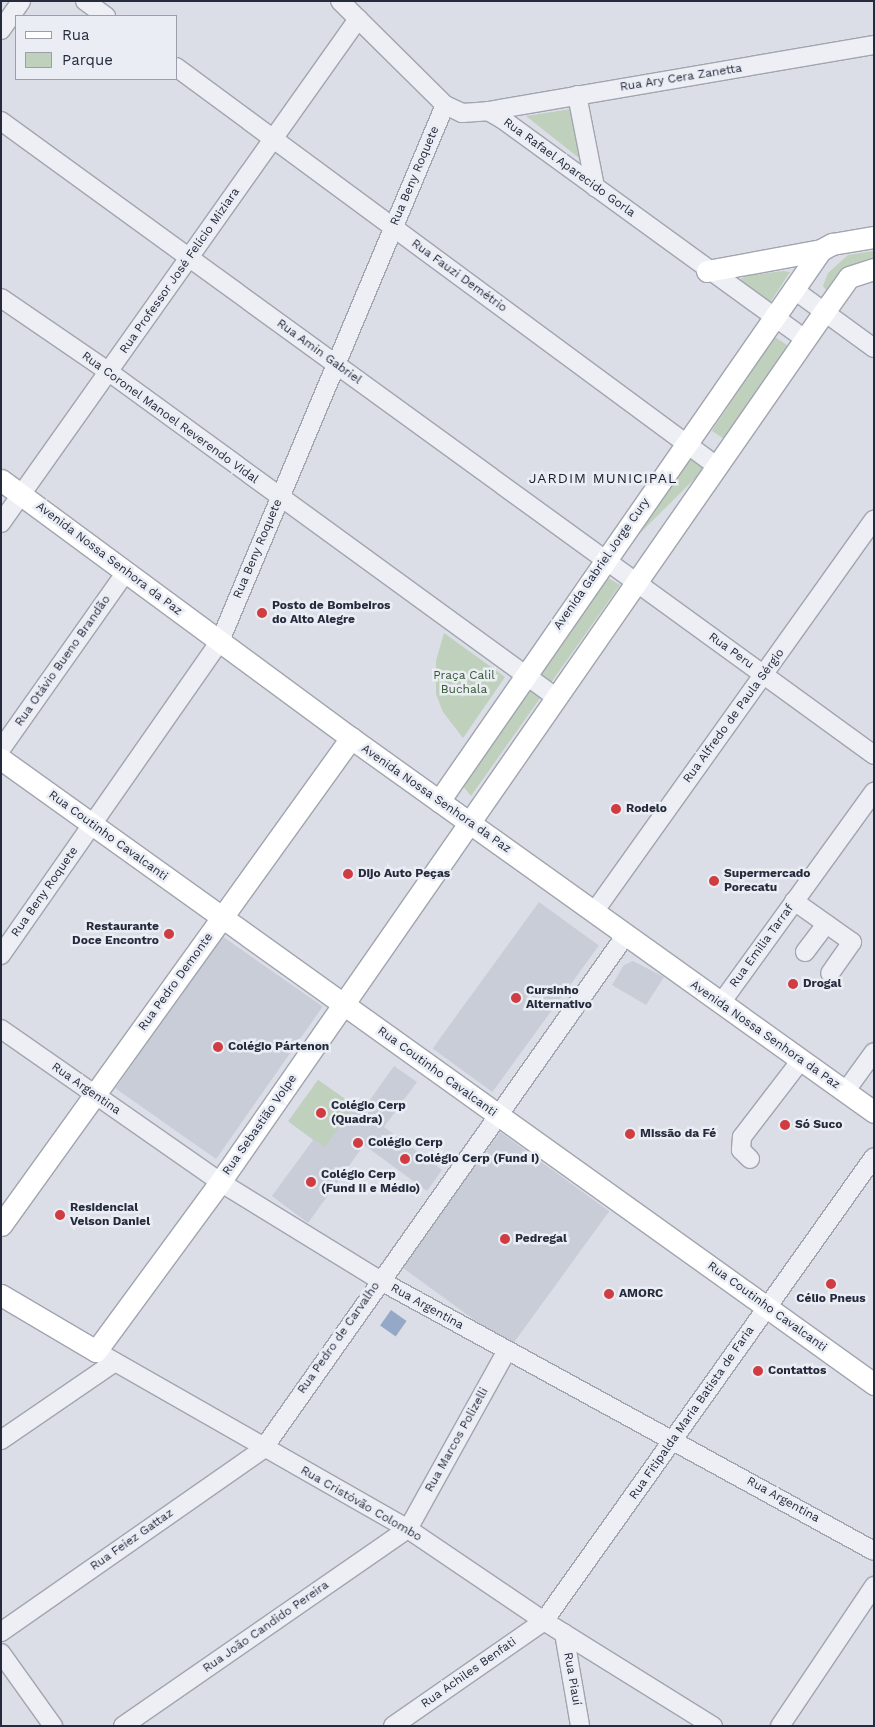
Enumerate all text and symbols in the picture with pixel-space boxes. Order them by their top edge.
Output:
legend [15,15,178,80]
text: Rua [62,26,90,44]
text: Parque [62,51,113,69]
street label: Rua Ary Cera Zanetta [618,61,744,95]
street label: Rua Rafael Aparecido Gorla [500,115,638,221]
street label: Rua Beny Roquete [387,124,443,228]
street label: Rua Professor José Felício Miziara [117,185,243,357]
street label: Rua Fauzi Demétrio [408,236,510,316]
street label: Rua Amin Gabriel [274,316,364,388]
street label: Rua Coronel Manoel Reverendo Vidal [78,349,262,487]
district label: JARDIM MUNICIPAL [527,470,679,486]
street label: Avenida Gabriel Jorge Cury [551,495,653,633]
street label: Rua Beny Roquete [230,497,286,601]
street label: Avenida Nossa Senhora da Paz [33,499,185,619]
street label: Rua Otávio Bueno Brandão [12,593,114,729]
place label: Posto de Bombeiros do Alto Alegre [272,599,390,627]
marker: Posto de Bombeiros do Alto Alegre [256,607,268,619]
street label: Rua Peru [706,630,756,672]
street label: Rua Alfredo de Paula Sérgio [680,646,788,786]
park label: Praça Calil Buchala [433,669,495,697]
street label: Avenida Nossa Senhora da Paz [358,741,514,857]
street label: Rua Coutinho Cavalcanti [46,788,170,884]
place label: Rodelo [626,802,667,816]
marker: Rodelo [610,803,622,815]
street label: Rua Beny Roquete [8,844,82,940]
place label: Dijo Auto Peças [358,867,450,881]
place label: Supermercado Porecatu [724,867,811,895]
marker: Dijo Auto Peças [342,868,354,880]
marker: Supermercado Porecatu [708,875,720,887]
street label: Rua Emilia Tarraf [727,901,797,991]
place label: Restaurante Doce Encontro [72,920,159,948]
marker: Restaurante Doce Encontro [163,928,175,940]
street label: Rua Pedro Demonte [136,930,216,1034]
street label: Avenida Nossa Senhora da Paz [687,977,843,1093]
place label: Drogal [803,977,841,991]
marker: Drogal [787,978,799,990]
place label: Cursinho Alternativo [526,984,592,1012]
marker: Cursinho Alternativo [510,992,522,1004]
street label: Rua Coutinho Cavalcanti [375,1024,499,1120]
place label: Colégio Pártenon [228,1040,329,1054]
marker: Colégio Pártenon [212,1041,224,1053]
street label: Rua Argentina [48,1060,124,1118]
street label: Rua Sebastião Volpe [220,1072,300,1178]
place label: Colégio Cerp (Quadra) [331,1099,406,1127]
marker: Colégio Cerp (Quadra) [315,1107,327,1119]
place label: Só Suco [795,1118,842,1132]
marker: Só Suco [779,1119,791,1131]
place label: Missão da Fé [640,1127,716,1141]
marker: Missão da Fé [624,1128,636,1140]
place label: Colégio Cerp [368,1136,443,1150]
marker: Colégio Cerp [352,1137,364,1149]
place label: Colégio Cerp (Fund I) [415,1152,539,1166]
marker: Colégio Cerp (Fund I) [399,1153,411,1165]
place label: Colégio Cerp (Fund II e Médio) [321,1168,420,1196]
marker: Colégio Cerp (Fund II e Médio) [305,1176,317,1188]
place label: Residencial Velson Daniel [70,1201,150,1229]
marker: Residencial Velson Daniel [54,1209,66,1221]
place label: Pedregal [515,1232,567,1246]
marker: Pedregal [499,1233,511,1245]
street label: Rua Coutinho Cavalcanti [705,1259,829,1355]
marker: Célio Pneus [825,1278,837,1290]
street label: Rua Pedro de Carvalho [295,1279,383,1397]
street label: Rua Argentina [388,1281,466,1333]
place label: AMORC [619,1287,663,1301]
marker: AMORC [603,1288,615,1300]
place label: Célio Pneus [796,1292,866,1306]
street label: Rua Fitipalda Maria Batista de Faria [626,1323,758,1503]
place label: Contattos [768,1364,826,1378]
marker: Contattos [752,1365,764,1377]
street label: Rua Marcos Polizelli [422,1385,492,1495]
street label: Rua Cristóvão Colombo [298,1463,424,1545]
street label: Rua Argentina [744,1474,822,1526]
street label: Rua Feiez Gattaz [88,1506,176,1574]
street label: Rua João Candido Pereira [200,1578,332,1676]
street label: Rua Achiles Benfati [418,1635,520,1711]
street label: Rua Piauí [560,1651,584,1707]

